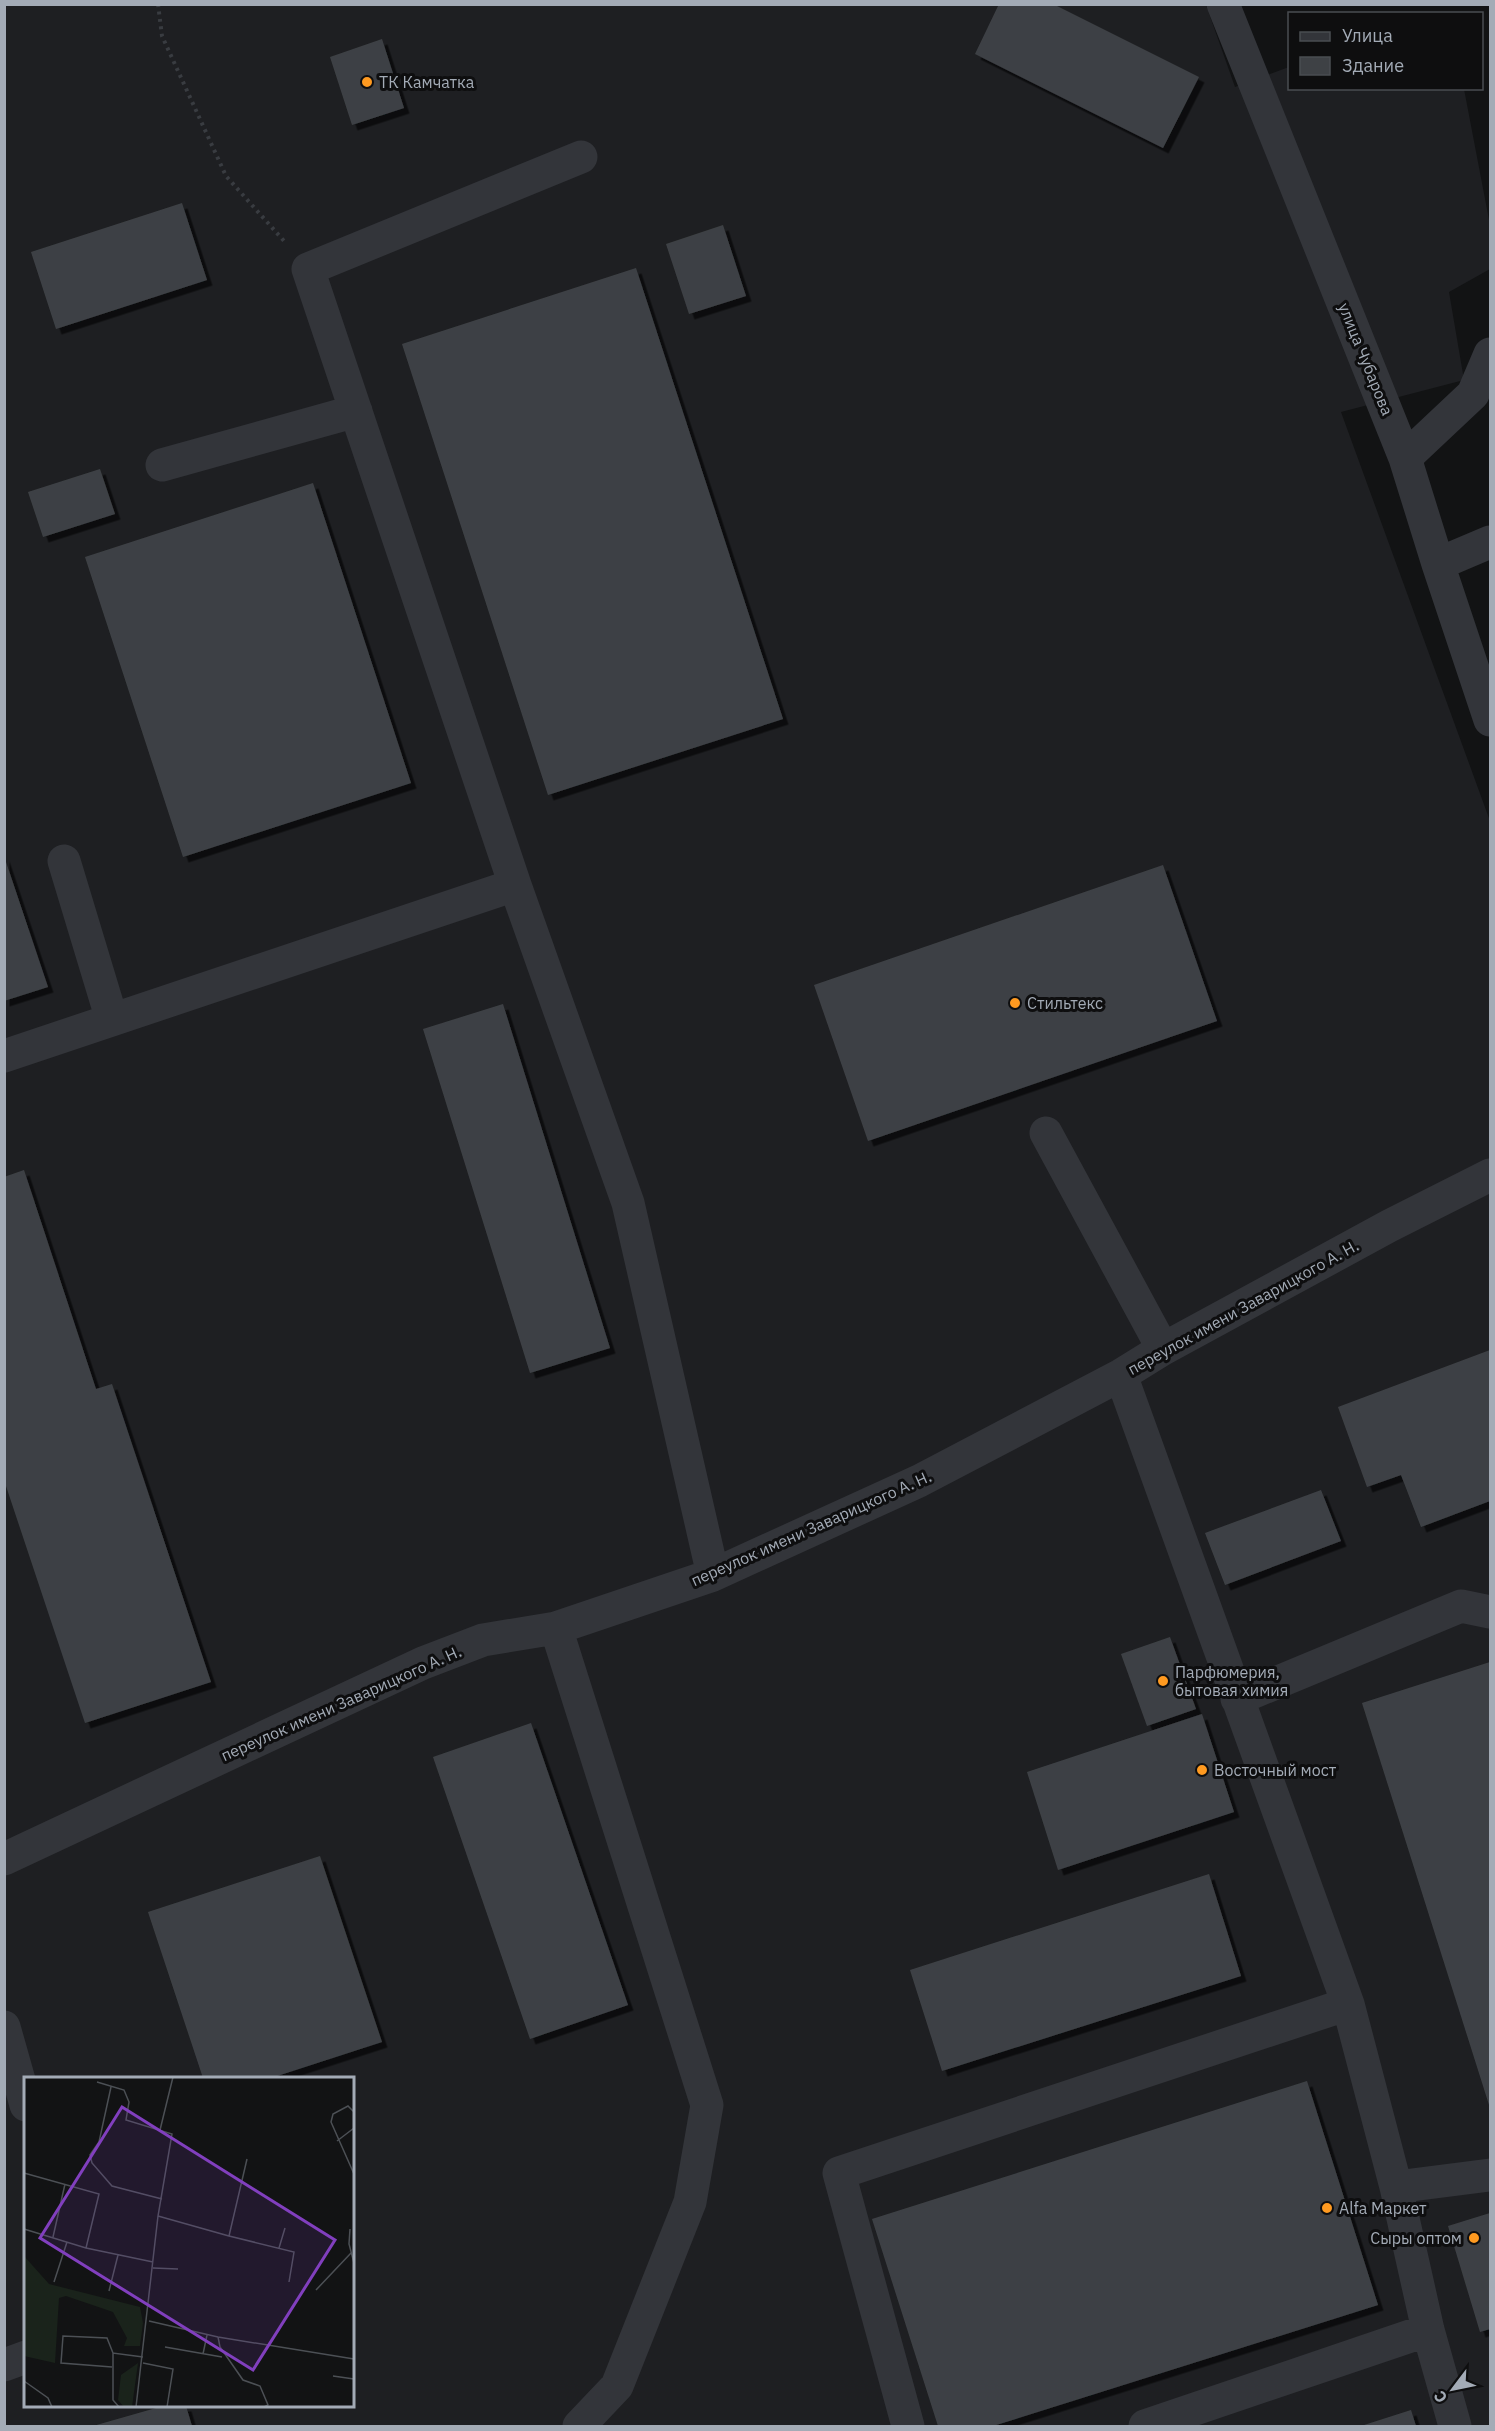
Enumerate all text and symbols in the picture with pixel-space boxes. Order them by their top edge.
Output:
legend [1288,12,1483,90]
text: Улица [1342,24,1393,47]
text: Здание [1342,54,1404,77]
place label: ТК Камчатка [379,72,475,92]
marker: ТК Камчатка [360,75,374,89]
street label: улица Чубарова [1334,300,1398,419]
place label: Стильтекс [1027,993,1103,1013]
marker: Стильтекс [1008,996,1022,1010]
street label: переулок имени Заварицкого А. Н. [1124,1235,1362,1379]
street label: переулок имени Заварицкого А. Н. [688,1466,934,1590]
street label: переулок имени Заварицкого А. Н. [218,1641,464,1765]
place label: Парфюмерия, бытовая химия [1175,1662,1288,1700]
marker: Парфюмерия, бытовая химия [1156,1674,1170,1688]
place label: Восточный мост [1214,1760,1337,1780]
marker: Восточный мост [1195,1763,1209,1777]
inset map [24,2077,354,2407]
place label: Alfa Маркет [1339,2198,1427,2218]
marker: Alfa Маркет [1320,2201,1334,2215]
place label: Сыры оптом [1370,2228,1462,2248]
marker: Сыры оптом [1467,2231,1481,2245]
north arrow [1423,2359,1483,2419]
text: С [1429,2387,1452,2407]

